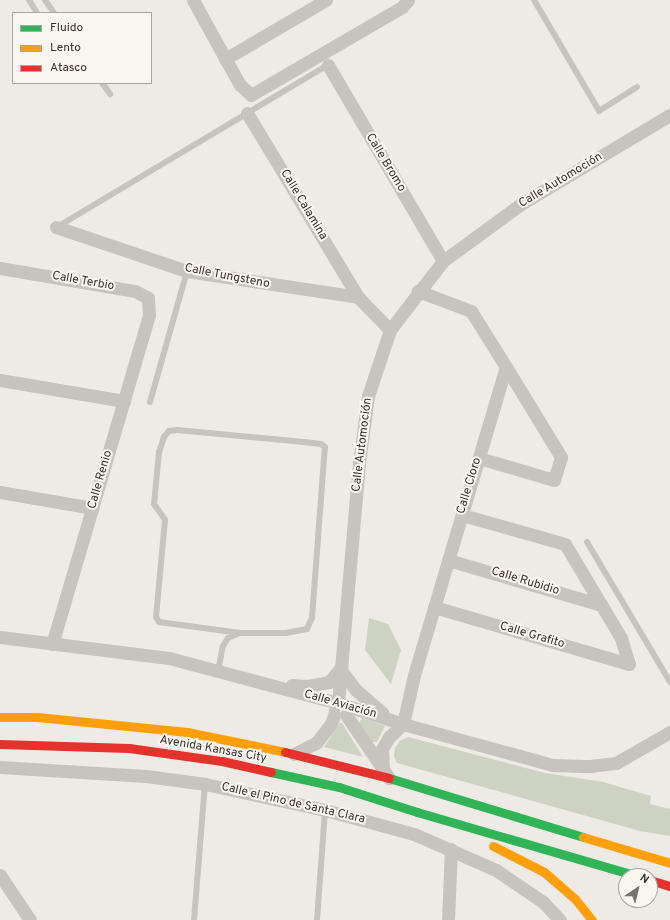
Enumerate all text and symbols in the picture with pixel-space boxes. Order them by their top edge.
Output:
legend [12,12,152,84]
text: Fluido [50,20,83,36]
text: Lento [50,40,81,56]
text: Atasco [50,60,87,76]
street label: Calle Bromo [362,131,408,195]
street label: Calle Automoción [516,150,606,212]
street label: Calle Calamina [276,167,330,243]
street label: Calle Tungsteno [183,262,271,292]
street label: Calle Terbio [51,269,115,295]
street label: Calle Automoción [350,397,376,493]
street label: Calle Renio [86,449,116,511]
street label: Calle Cloro [455,456,485,516]
street label: Calle Rubidio [489,565,561,599]
street label: Calle Grafito [498,620,566,652]
street label: Calle Aviación [302,688,378,722]
street label: Avenida Kansas City [158,733,268,767]
street label: Calle el Pino de Santa Clara [220,780,366,828]
north arrow [618,868,658,908]
text: N [637,871,652,887]

